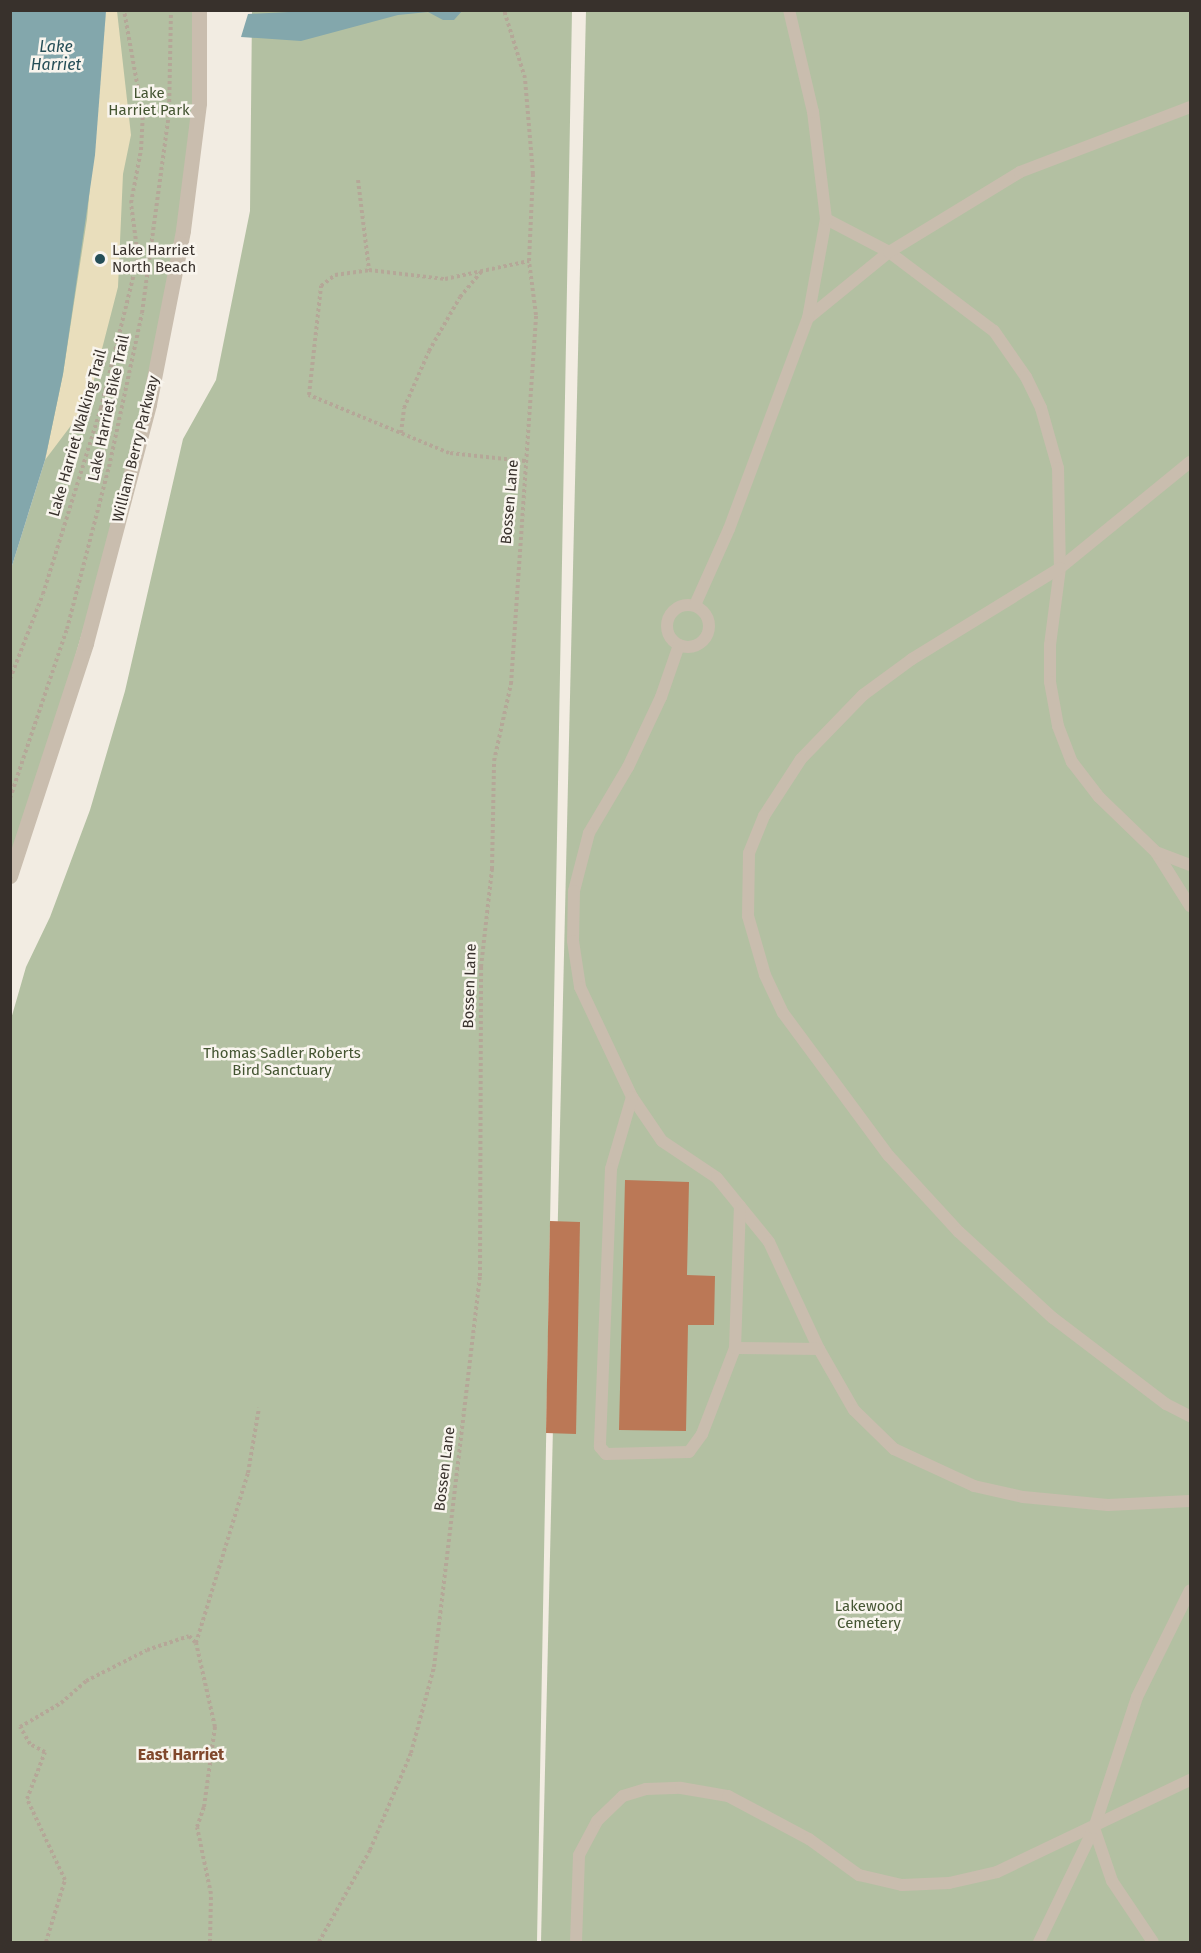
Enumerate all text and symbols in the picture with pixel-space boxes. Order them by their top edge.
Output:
water label: Lake Harriet [31,37,81,75]
park label: Lake Harriet Park [108,84,190,119]
place label: Lake Harriet North Beach [112,241,196,276]
marker: Lake Harriet North Beach [93,252,107,266]
street label: Lake Harriet Bike Trail [85,333,133,483]
street label: Lake Harriet Walking Trail [45,347,111,519]
street label: William Berry Parkway [109,374,163,524]
street label: Bossen Lane [497,459,523,545]
street label: Bossen Lane [460,943,480,1029]
park label: Thomas Sadler Roberts Bird Sanctuary [203,1044,361,1079]
street label: Bossen Lane [431,1426,459,1512]
park label: Lakewood Cemetery [835,1597,903,1632]
district label: East Harriet [138,1745,224,1765]

